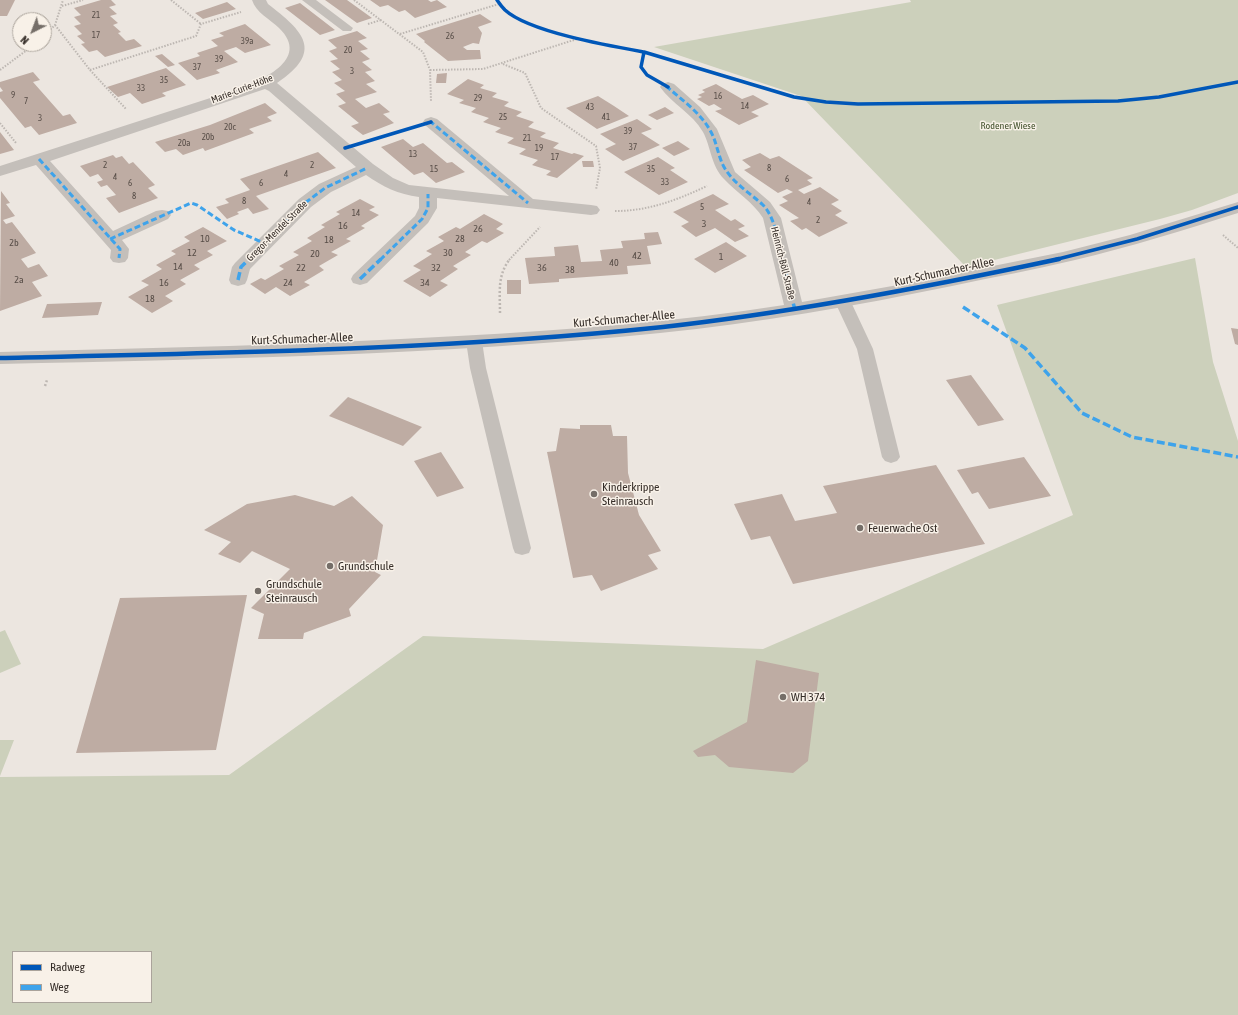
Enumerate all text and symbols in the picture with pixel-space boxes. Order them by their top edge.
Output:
house number: 21 [92,10,100,20]
north arrow [12,12,52,52]
house number: 17 [92,30,100,40]
house number: 26 [446,31,454,41]
text: N [18,34,31,47]
house number: 39a [241,36,253,46]
house number: 20 [344,45,352,55]
house number: 39 [215,54,223,64]
house number: 37 [193,62,201,72]
house number: 3 [350,66,354,76]
street label: Marie-Curie-Höhe [209,72,275,106]
house number: 35 [160,75,168,85]
house number: 33 [137,83,145,93]
house number: 9 [11,90,15,100]
house number: 16 [714,91,722,101]
house number: 29 [474,93,482,103]
house number: 7 [24,96,28,106]
house number: 14 [741,101,749,111]
house number: 43 [586,102,594,112]
house number: 25 [499,112,507,122]
house number: 41 [602,112,610,122]
house number: 3 [38,113,42,123]
park label: Rodener Wiese [981,120,1035,132]
house number: 20c [224,122,236,132]
house number: 39 [624,126,632,136]
house number: 20b [202,132,214,142]
house number: 21 [523,133,531,143]
house number: 20a [178,138,190,148]
house number: 37 [629,142,637,152]
house number: 19 [535,143,543,153]
house number: 13 [409,149,417,159]
house number: 17 [551,152,559,162]
house number: 2 [103,160,107,170]
house number: 2 [310,160,314,170]
house number: 8 [767,163,771,173]
house number: 15 [430,164,438,174]
house number: 35 [647,164,655,174]
house number: 4 [284,169,288,179]
house number: 4 [113,172,117,182]
house number: 6 [785,174,789,184]
house number: 33 [661,177,669,187]
house number: 6 [128,178,132,188]
house number: 6 [259,178,263,188]
house number: 8 [132,191,136,201]
house number: 8 [242,196,246,206]
house number: 4 [807,197,811,207]
street label: Gregor-Mendel-Straße [244,198,310,264]
house number: 5 [700,202,704,212]
house number: 14 [352,208,360,218]
house number: 2 [816,215,820,225]
house number: 3 [702,218,706,230]
house number: 16 [338,220,348,232]
house number: 26 [473,223,483,235]
street label: Heinrich-Böll-Straße [768,225,798,301]
house number: 10 [200,233,210,245]
house number: 28 [455,233,465,245]
house number: 18 [324,234,334,246]
house number: 2b [9,237,19,249]
house number: 12 [187,247,197,259]
house number: 30 [443,247,453,259]
house number: 20 [310,248,320,260]
house number: 42 [632,250,642,262]
house number: 1 [719,251,723,263]
street label: Kurt-Schumacher-Allee [893,254,995,290]
house number: 40 [609,257,619,269]
house number: 14 [173,261,183,273]
house number: 22 [296,262,306,274]
house number: 32 [431,262,441,274]
house number: 36 [537,262,547,274]
house number: 38 [565,264,575,276]
house number: 2a [14,274,24,286]
house number: 16 [159,277,169,289]
house number: 24 [283,277,293,289]
house number: 34 [420,277,430,289]
house number: 18 [145,293,155,305]
street label: Kurt-Schumacher-Allee [573,307,675,331]
street label: Kurt-Schumacher-Allee [251,330,353,348]
place label: Kinderkrippe Steinrausch [602,480,660,508]
marker: Kinderkrippe Steinrausch [589,489,599,499]
place label: Feuerwache Ost [868,521,938,535]
marker: Feuerwache Ost [855,523,865,533]
place label: Grundschule [338,559,394,573]
marker: Grundschule [325,561,335,571]
place label: Grundschule Steinrausch [266,577,322,605]
marker: Grundschule Steinrausch [253,586,263,596]
place label: WH 374 [791,690,825,704]
marker: WH 374 [778,692,788,702]
legend [12,951,152,1003]
text: Radweg [50,960,85,974]
text: Weg [50,980,69,994]

